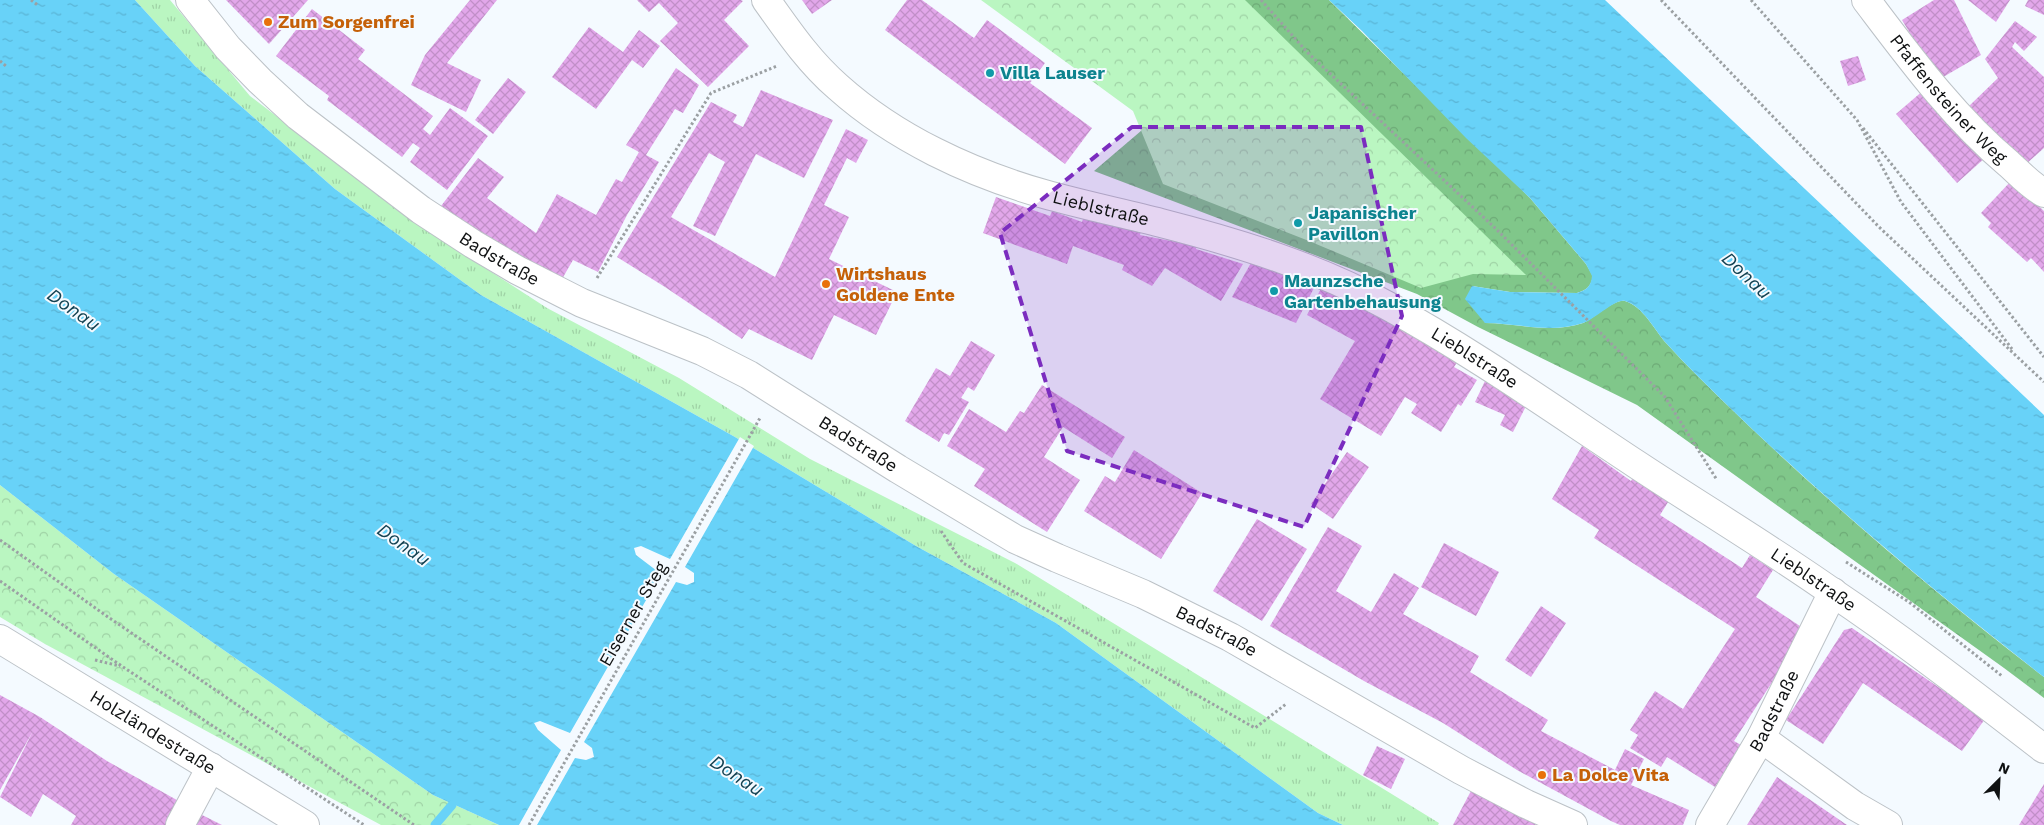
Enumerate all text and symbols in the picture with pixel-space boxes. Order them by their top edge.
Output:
place label: Zum Sorgenfrei [278,11,415,32]
marker: Zum Sorgenfrei [262,16,274,28]
street label: Pfaffensteiner Weg [1886,30,2012,168]
place label: Villa Lauser [1000,62,1105,83]
marker: Villa Lauser [984,67,996,79]
street label: Lieblstraße [1051,186,1151,230]
place label: Japanischer Pavillon [1308,202,1417,244]
marker: Japanischer Pavillon [1292,217,1304,229]
street label: Badstraße [456,227,543,290]
water label: Donau [1717,247,1776,304]
place label: Wirtshaus Goldene Ente [836,263,955,305]
place label: Maunzsche Gartenbehausung [1284,270,1442,312]
marker: Wirtshaus Goldene Ente [820,278,832,290]
water label: Donau [43,283,105,336]
marker: Maunzsche Gartenbehausung [1268,285,1280,297]
street label: Lieblstraße [1428,322,1522,393]
street label: Badstraße [815,411,902,476]
water label: Donau [373,518,435,571]
street label: Lieblstraße [1767,543,1860,615]
street label: Eiserner Steg [594,557,671,670]
street label: Badstraße [1172,601,1261,661]
street label: Badstraße [1744,666,1803,755]
street label: Holzländestraße [86,685,220,778]
water label: Donau [706,750,768,801]
north arrow [1974,755,2024,805]
text: N [1996,759,2012,778]
place label: La Dolce Vita [1552,764,1670,785]
marker: La Dolce Vita [1536,769,1548,781]

